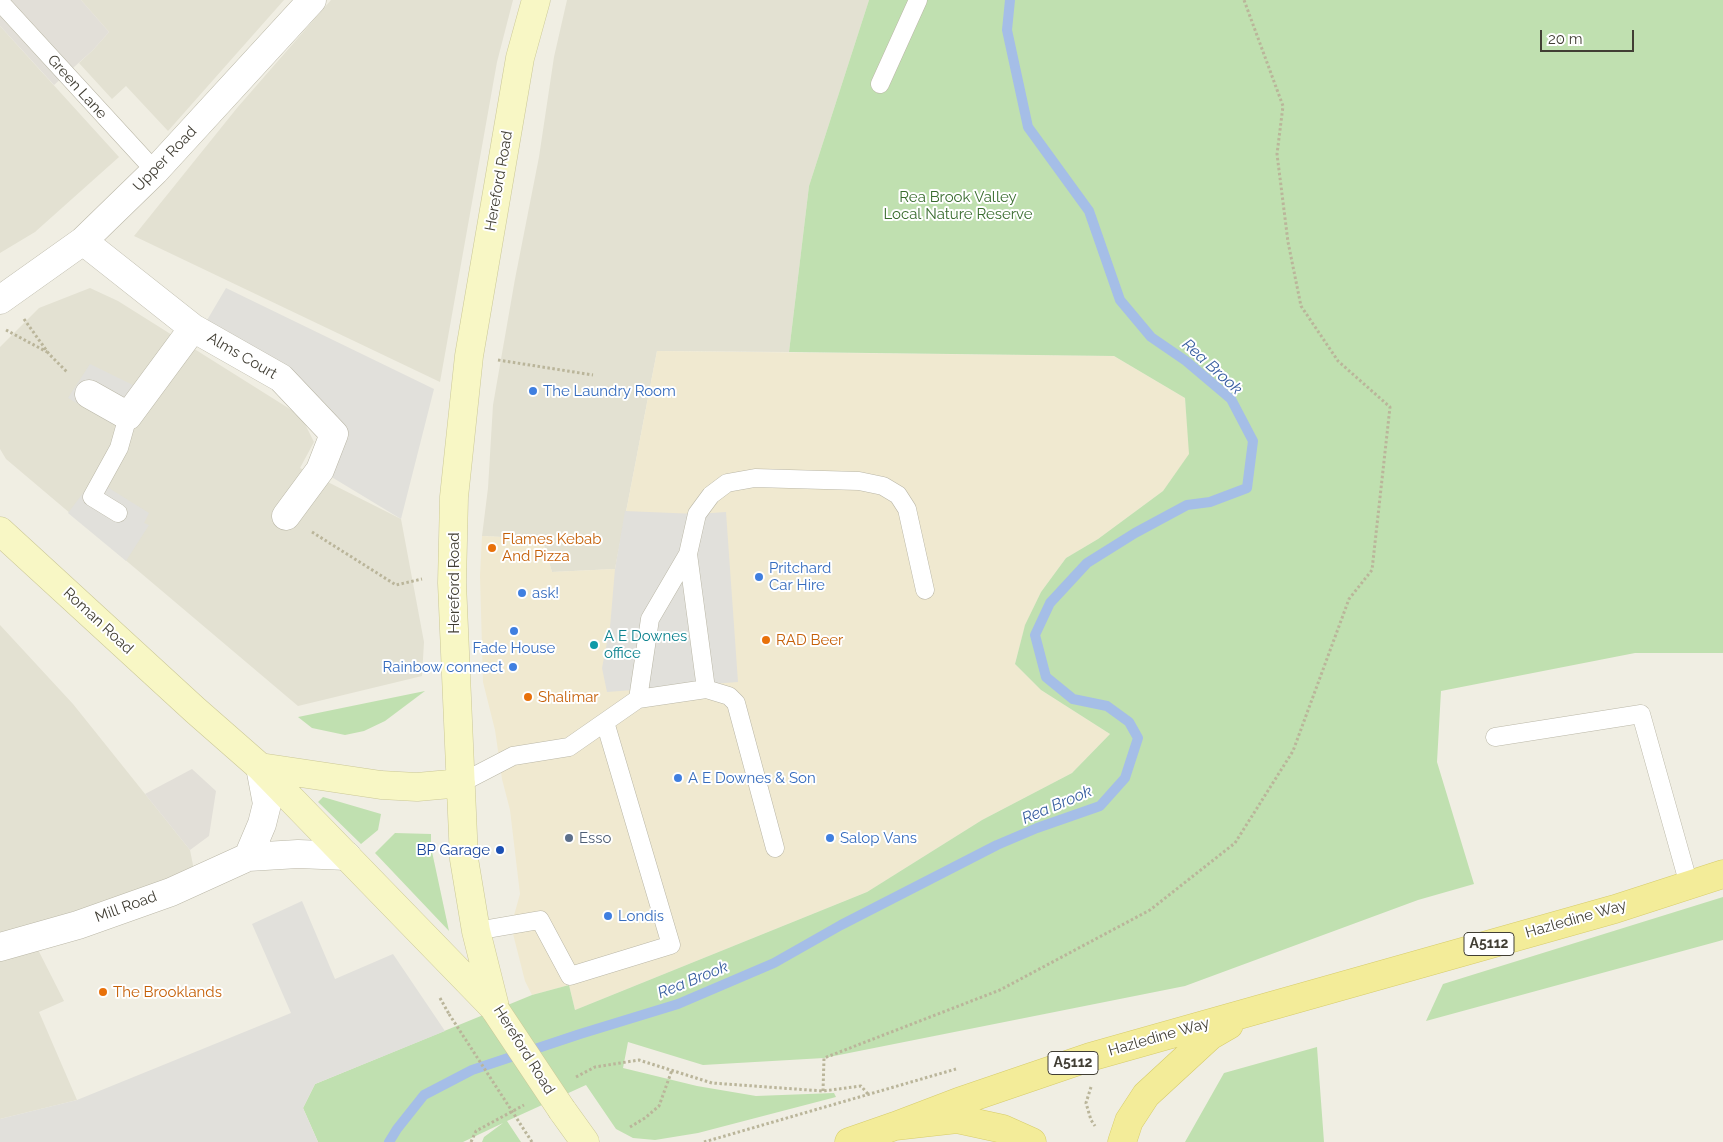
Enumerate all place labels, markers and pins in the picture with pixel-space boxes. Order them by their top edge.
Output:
place label: The Laundry Room [543,382,676,400]
marker: The Laundry Room [527,385,539,397]
place label: Flames Kebab And Pizza [502,530,601,565]
marker: Flames Kebab And Pizza [486,542,498,554]
place label: Pritchard Car Hire [769,559,831,594]
marker: Pritchard Car Hire [753,571,765,583]
place label: ask! [532,584,559,602]
marker: ask! [516,587,528,599]
marker: Fade House [508,625,520,637]
place label: A E Downes office [604,627,687,662]
place label: RAD Beer [776,631,843,649]
marker: RAD Beer [760,634,772,646]
place label: Fade House [473,639,555,657]
marker: A E Downes office [588,639,600,651]
place label: Rainbow connect [383,658,503,676]
marker: Rainbow connect [507,661,519,673]
place label: Shalimar [538,688,599,706]
marker: Shalimar [522,691,534,703]
place label: A E Downes & Son [688,769,816,787]
marker: A E Downes & Son [672,772,684,784]
place label: Esso [579,829,612,847]
place label: Salop Vans [840,829,917,847]
marker: Esso [563,832,575,844]
marker: Salop Vans [824,832,836,844]
place label: BP Garage [416,841,490,859]
marker: BP Garage [494,844,506,856]
place label: Londis [618,907,664,925]
marker: Londis [602,910,614,922]
place label: The Brooklands [113,983,222,1001]
marker: The Brooklands [97,986,109,998]

